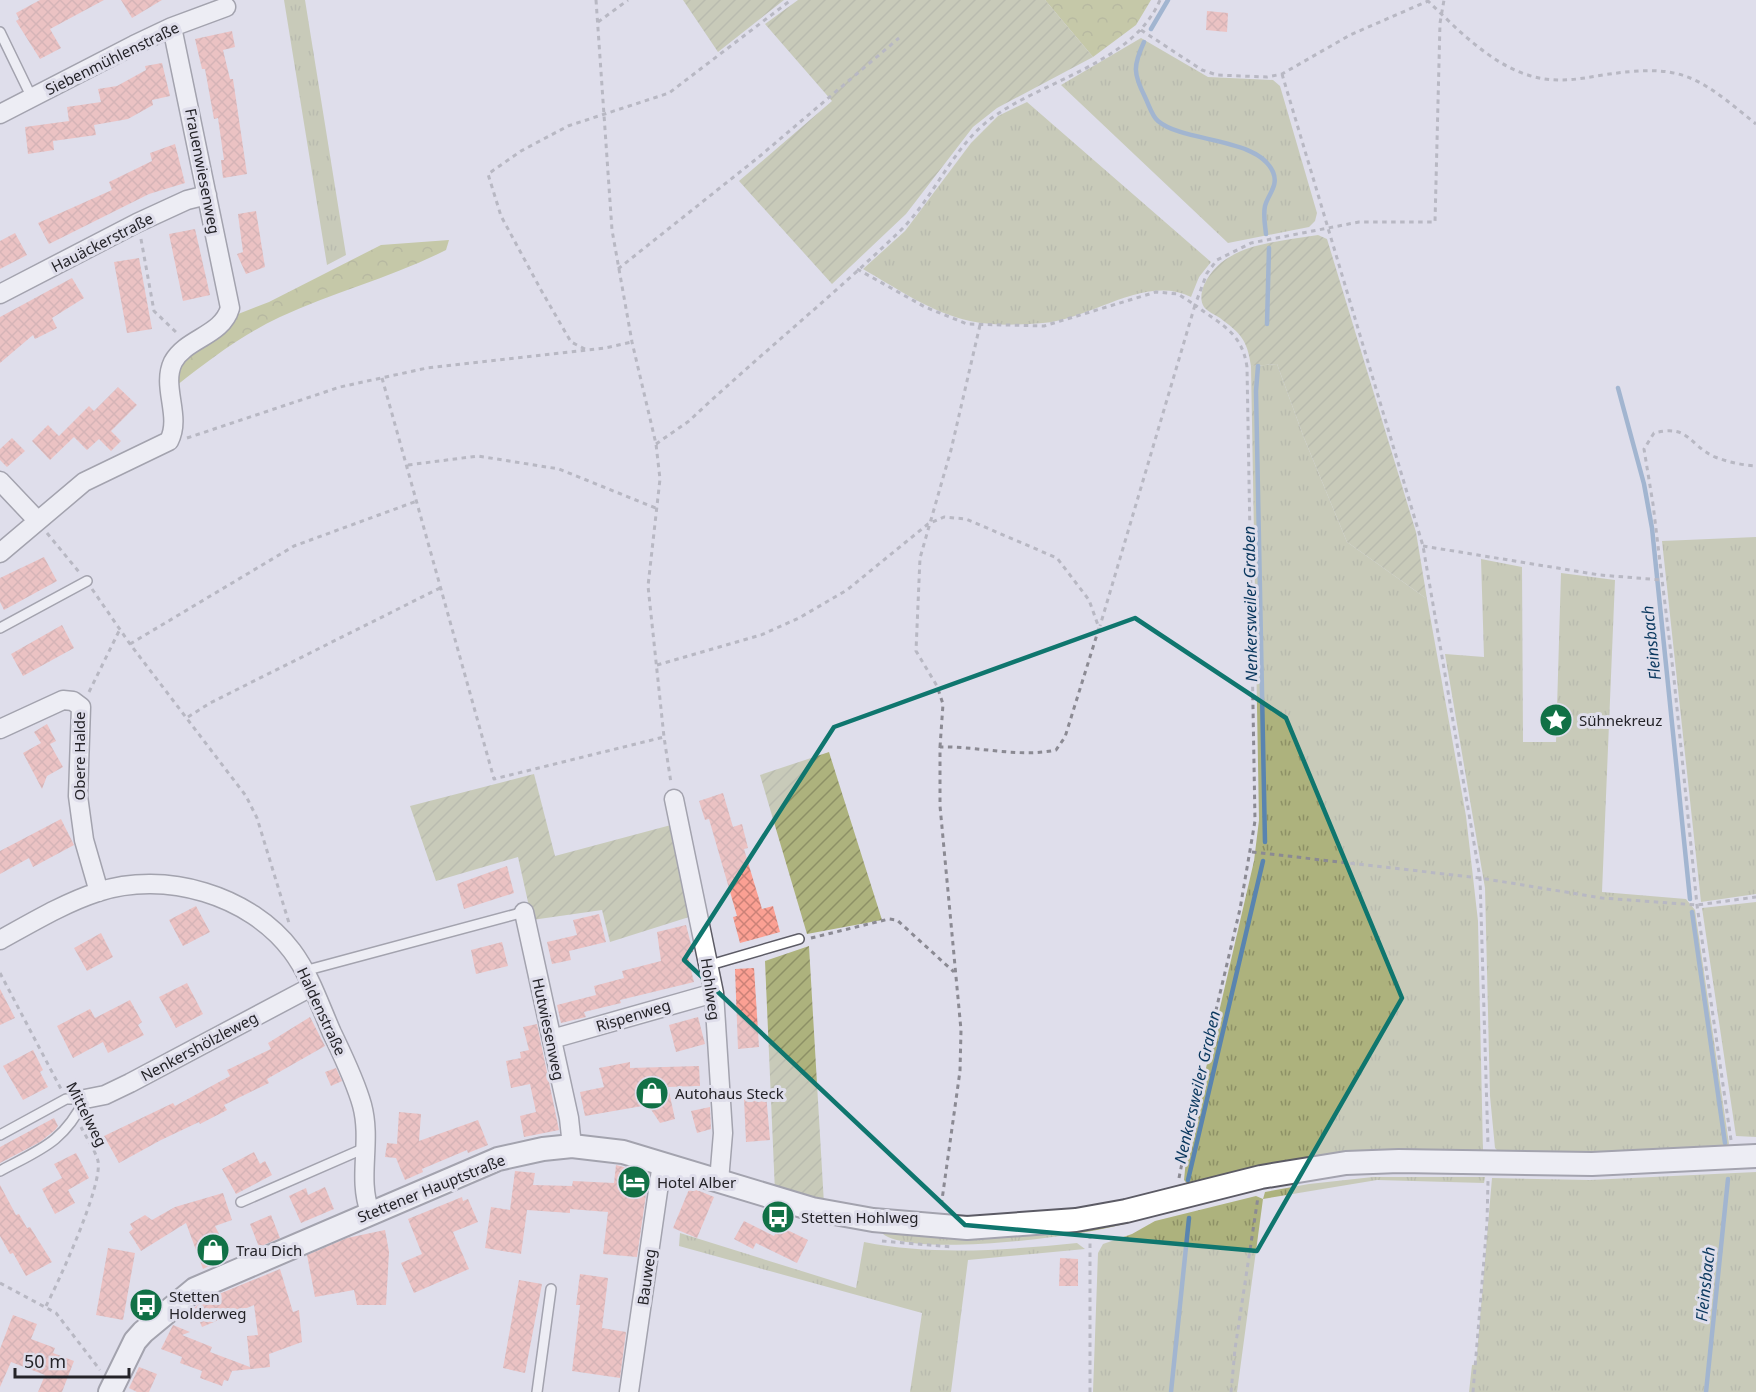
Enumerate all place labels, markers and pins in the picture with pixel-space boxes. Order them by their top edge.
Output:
place icon: Sühnekreuz [1538,702,1574,738]
place label: Sühnekreuz [1579,710,1662,730]
shop icon: Autohaus Steck [634,1075,670,1111]
place label: Autohaus Steck [675,1083,784,1103]
hotel icon: Hotel Alber [616,1164,652,1200]
place label: Hotel Alber [657,1172,736,1192]
bus stop icon: Stetten Hohlweg [760,1199,796,1235]
place label: Stetten Hohlweg [801,1207,918,1227]
shop icon: Trau Dich [195,1232,231,1268]
place label: Trau Dich [236,1240,302,1260]
place label: Stetten Holderweg [169,1286,246,1323]
bus stop icon: Stetten Holderweg [128,1287,164,1323]

